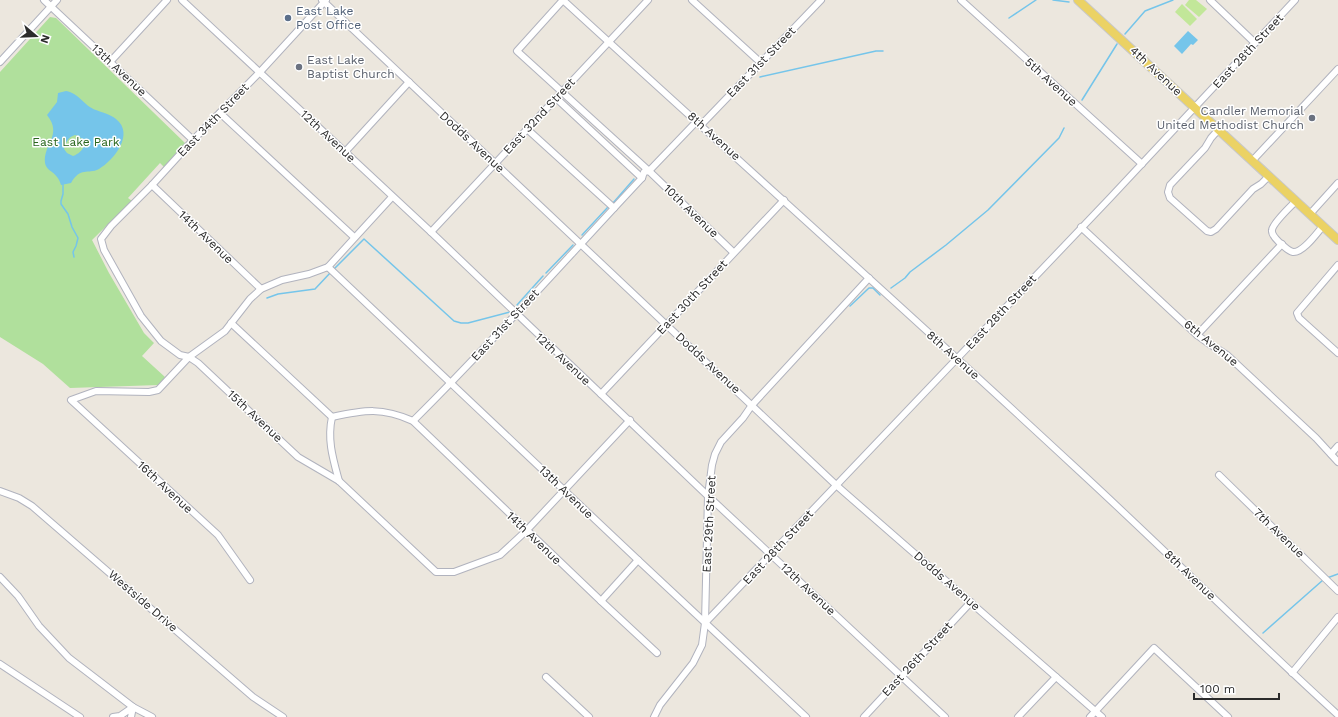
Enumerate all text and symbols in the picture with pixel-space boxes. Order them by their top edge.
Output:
place label: East Lake Post Office [296,4,361,32]
street label: East 28th Street [1210,11,1286,91]
marker: East Lake Post Office [283,13,293,23]
north arrow [16,16,56,56]
street label: East 31st Street [724,24,798,100]
text: N [38,33,52,45]
street label: 13th Avenue [89,41,149,99]
street label: 4th Avenue [1127,43,1185,99]
place label: East Lake Baptist Church [307,53,395,81]
street label: 5th Avenue [1022,55,1080,109]
marker: East Lake Baptist Church [294,62,304,72]
street label: East 32nd Street [500,75,578,157]
street label: East 34th Street [174,80,252,160]
place label: Candler Memorial United Methodist Church [1157,104,1304,132]
street label: 12th Avenue [298,107,358,165]
street label: Dodds Avenue [437,108,507,176]
street label: 8th Avenue [685,109,743,163]
marker: Candler Memorial United Methodist Church [1307,113,1317,123]
park label: East Lake Park [32,135,120,149]
street label: 10th Avenue [661,181,721,241]
street label: 14th Avenue [176,207,236,267]
street label: East 30th Street [654,257,730,337]
street label: East 28th Street [963,272,1039,352]
street label: East 31st Street [468,286,542,364]
street label: 6th Avenue [1181,317,1241,369]
street label: 8th Avenue [924,328,982,382]
street label: Dodds Avenue [673,329,743,397]
street label: 12th Avenue [533,330,593,388]
street label: 15th Avenue [225,387,285,445]
street label: 16th Avenue [134,458,196,516]
street label: 13th Avenue [536,463,596,521]
street label: East 29th Street [699,475,719,573]
street label: 7th Avenue [1251,505,1307,561]
street label: East 28th Street [740,507,816,587]
street label: 14th Avenue [504,508,564,568]
street label: 8th Avenue [1161,547,1219,603]
street label: Dodds Avenue [911,548,983,614]
street label: 12th Avenue [778,560,838,618]
street label: Westside Drive [105,567,181,635]
street label: East 26th Street [879,619,955,699]
scale bar [1194,675,1279,701]
text: 100 m [1200,682,1235,696]

